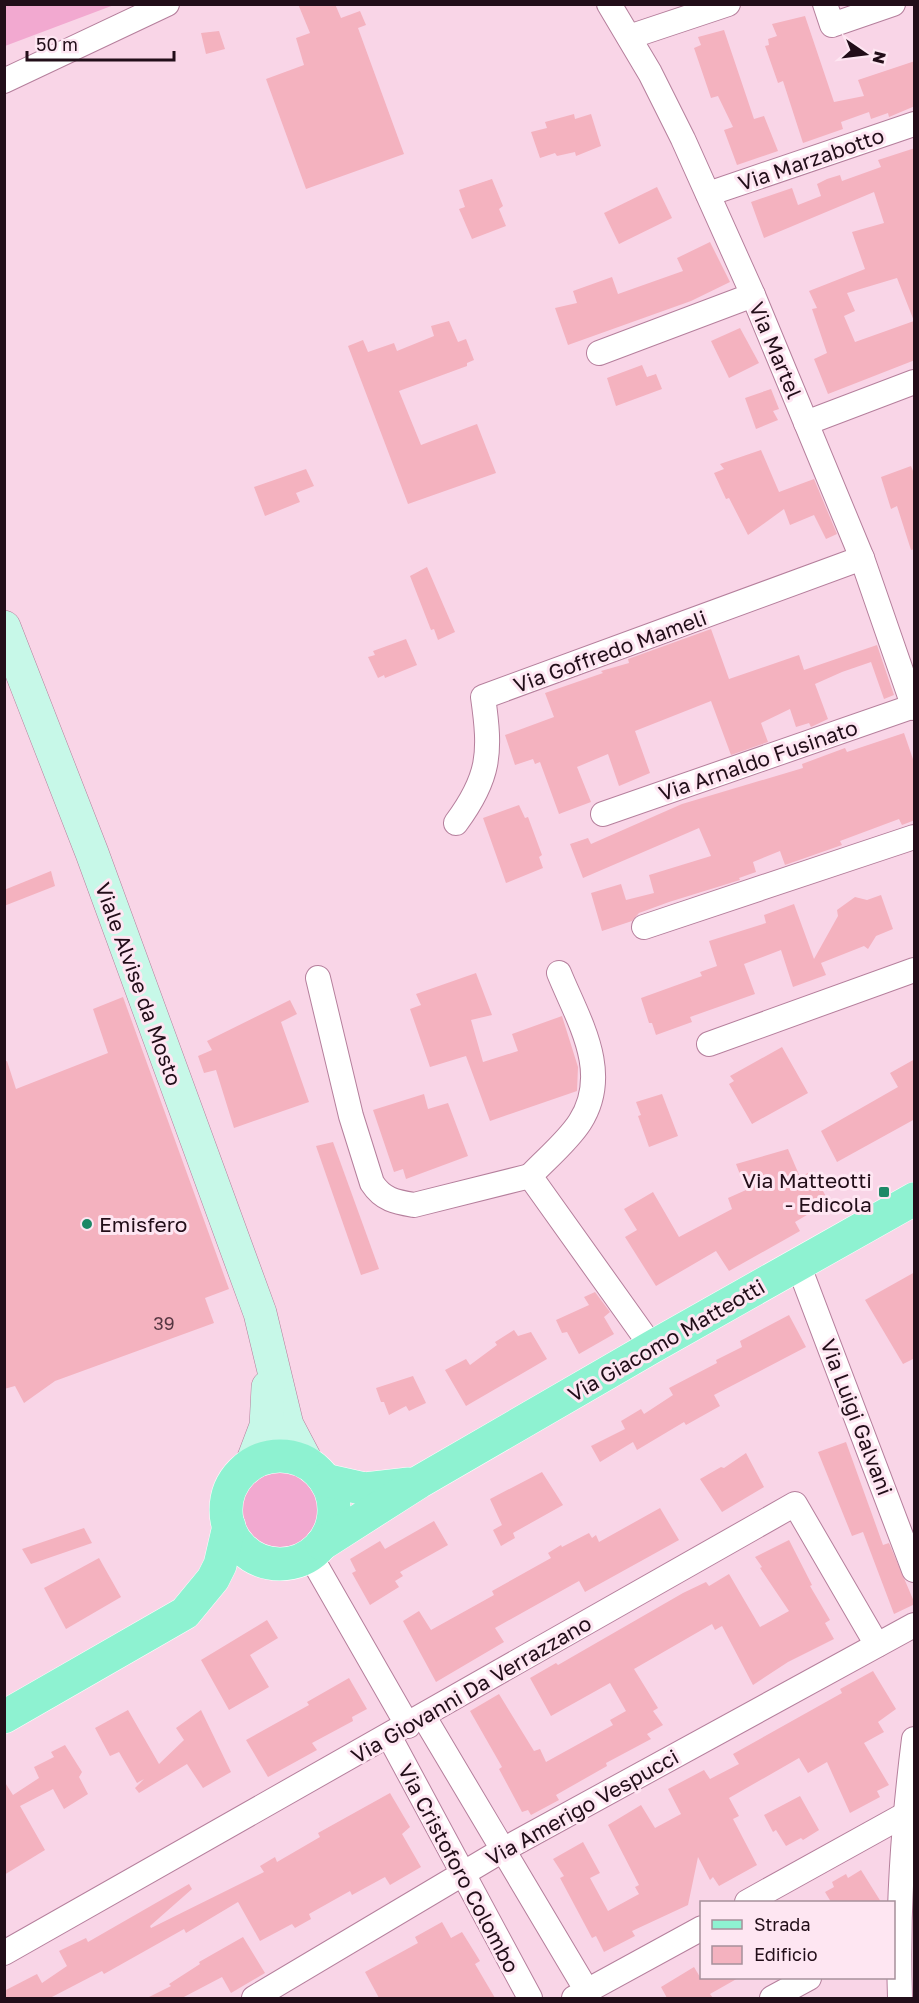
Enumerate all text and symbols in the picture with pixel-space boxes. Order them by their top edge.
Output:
scale bar [27,24,174,62]
north arrow [835,24,895,84]
text: 50 m [36,33,78,55]
text: N [868,49,891,66]
street label: Via Marzabotto [735,122,887,196]
street label: Via Martel [744,298,808,402]
street label: Via Goffredo Mameli [510,604,710,698]
street label: Via Arnaldo Fusinato [655,714,861,806]
street label: Viale Alvise da Mosto [90,879,188,1089]
place label: Via Matteotti - Edicola [742,1167,872,1217]
marker: Via Matteotti - Edicola [877,1185,891,1199]
place label: Emisfero [99,1211,187,1237]
marker: Emisfero [80,1217,94,1231]
street label: Via Giacomo Matteotti [563,1273,769,1407]
house number: 39 [153,1312,175,1334]
street label: Via Luigi Galvani [815,1335,899,1499]
street label: Via Giovanni Da Verrazzano [346,1609,596,1769]
street label: Via Amerigo Vespucci [481,1743,683,1871]
street label: Via Cristoforo Colombo [393,1759,525,1977]
legend [700,1901,895,1979]
text: Strada [754,1913,811,1935]
text: Edificio [754,1943,818,1965]

